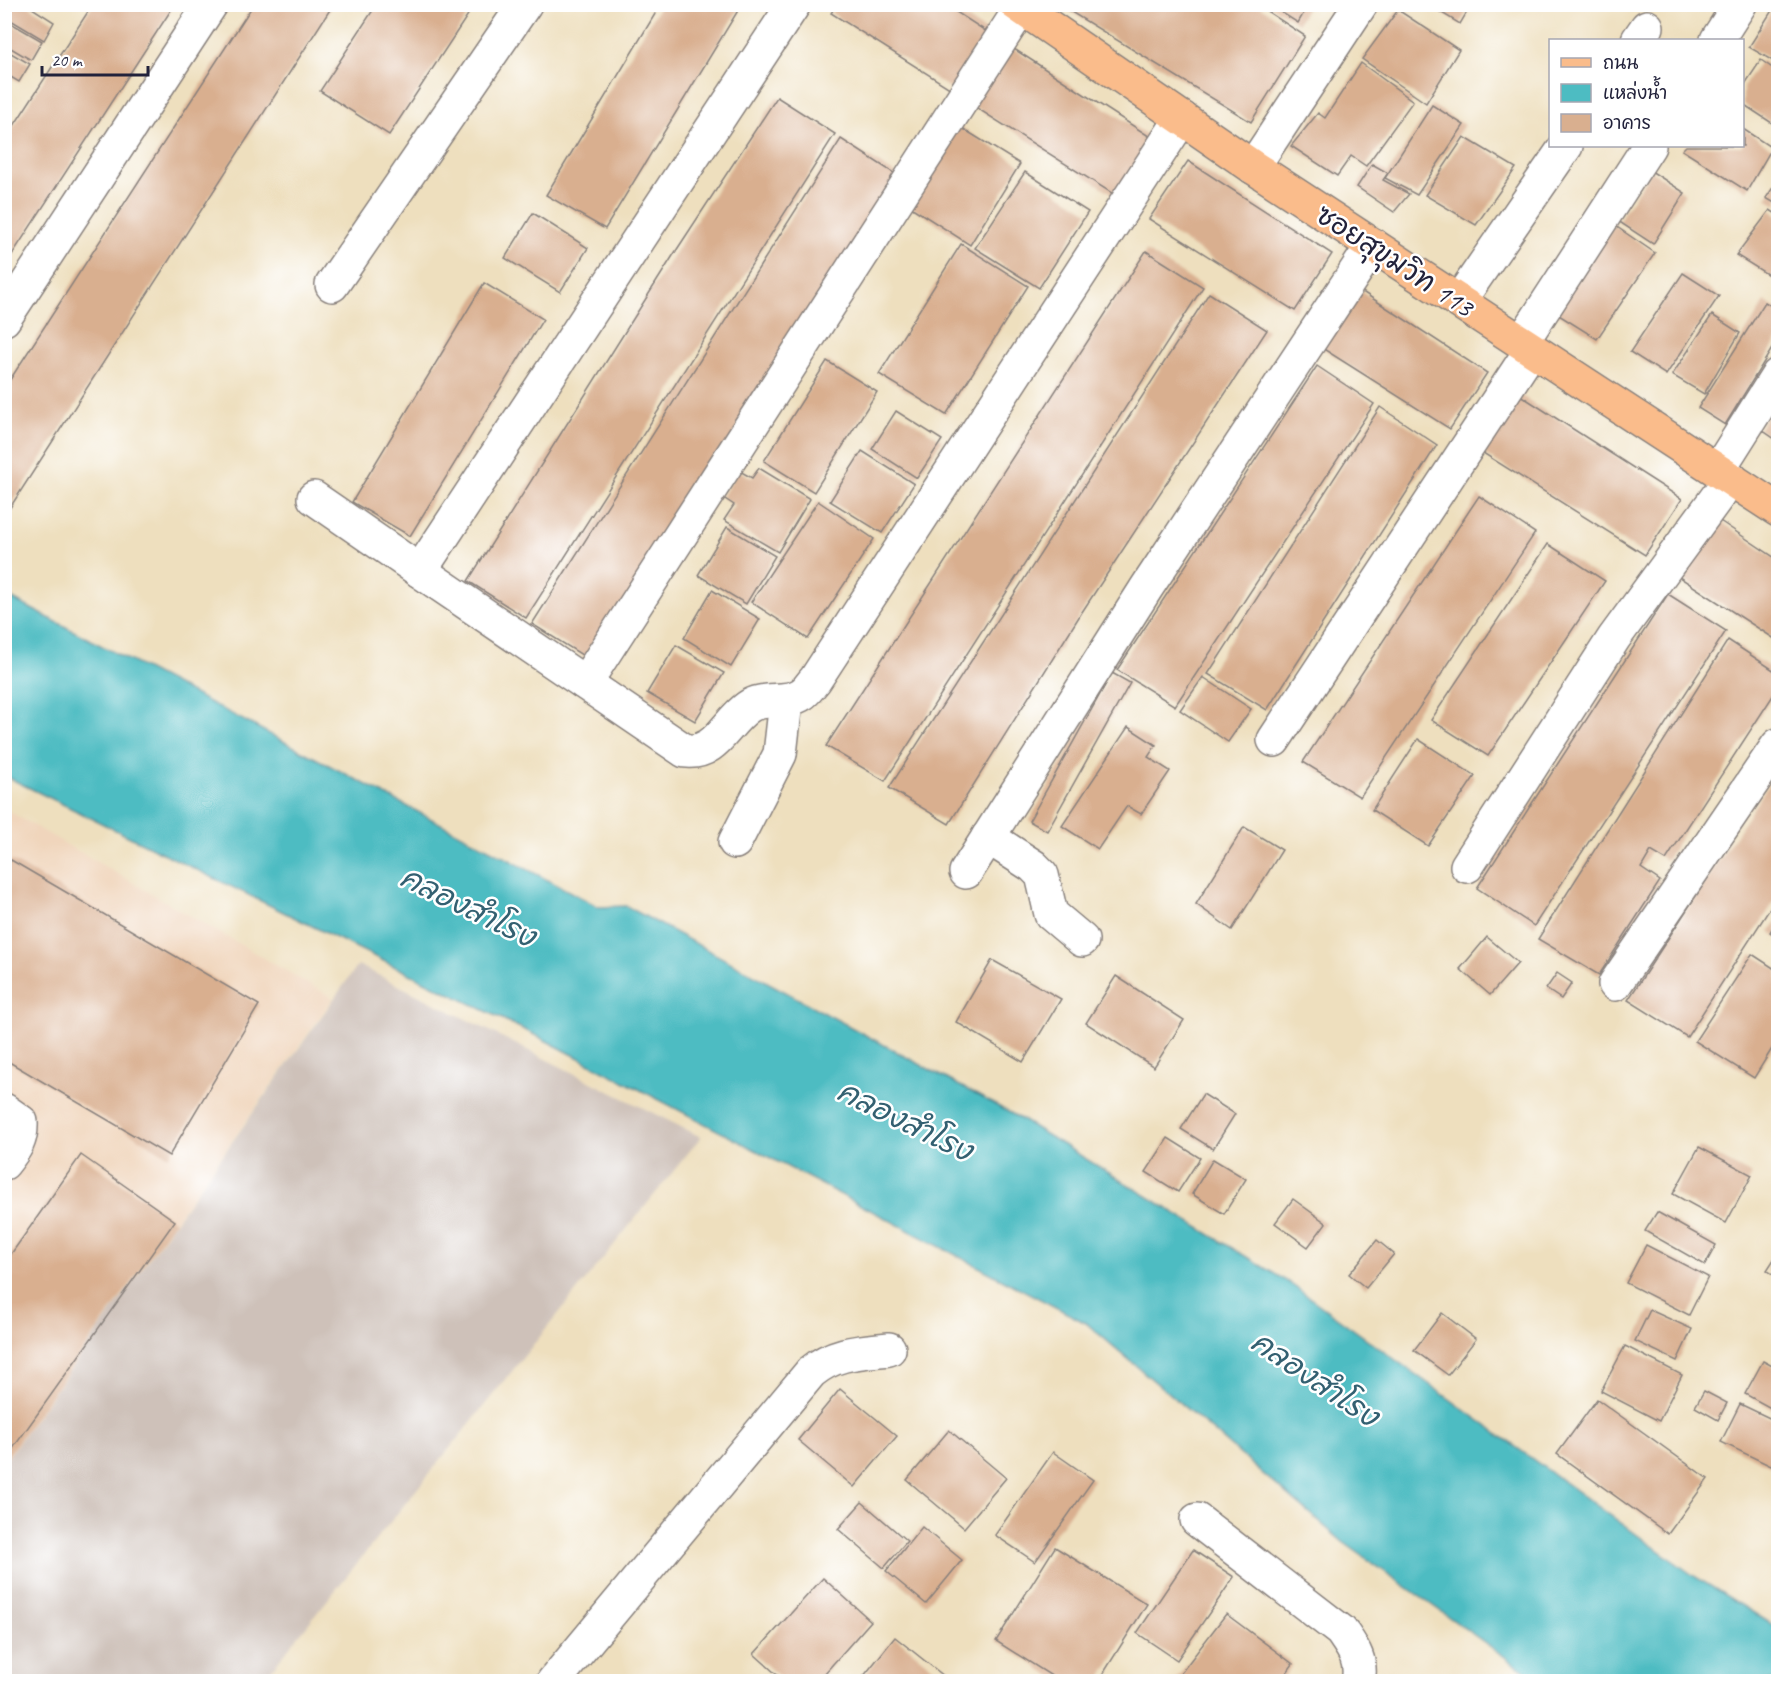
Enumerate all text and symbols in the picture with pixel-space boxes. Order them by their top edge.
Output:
scale bar [42,39,148,77]
legend [1549,39,1744,147]
text: 20 m [51,49,84,71]
text: ถนน [1603,52,1638,74]
text: แหล่งน้ำ [1603,76,1667,104]
text: อาคาร [1603,112,1651,134]
street label: ซอยสุขุมวิท 113 [1308,197,1482,328]
water label: คลองสำโรง [394,857,545,957]
water label: คลองสำโรง [831,1071,982,1171]
water label: คลองสำโรง [1244,1322,1389,1437]

